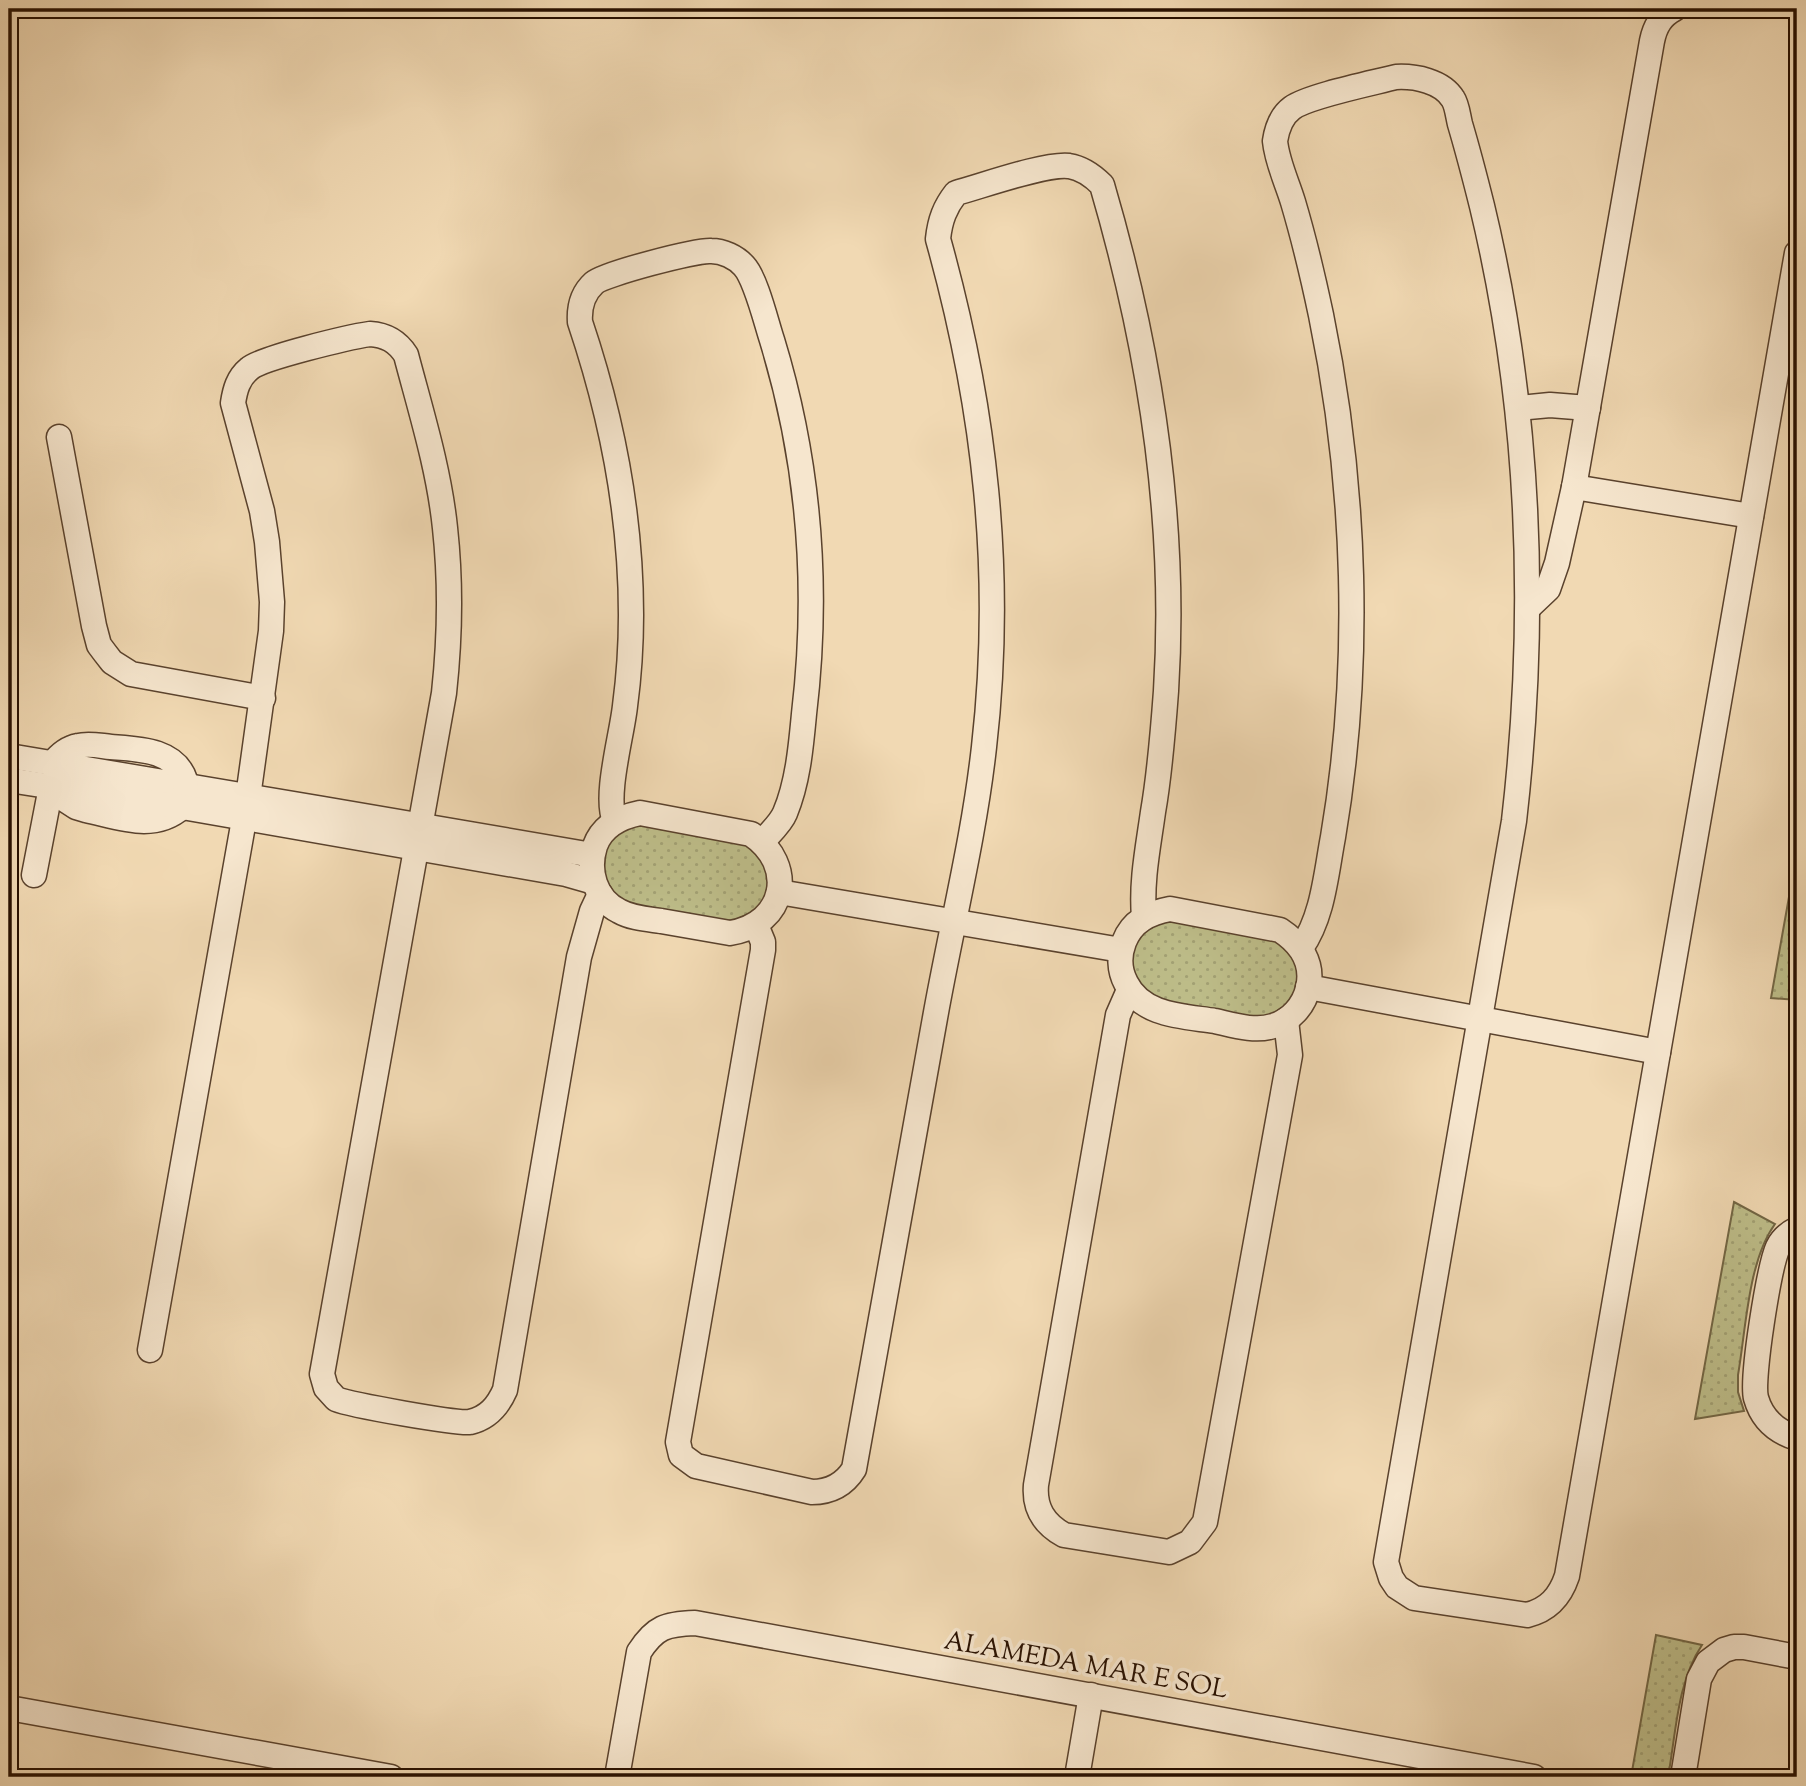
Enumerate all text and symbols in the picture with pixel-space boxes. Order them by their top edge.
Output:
street label: ALAMEDA MAR E SOL [941,1623,1231,1710]

